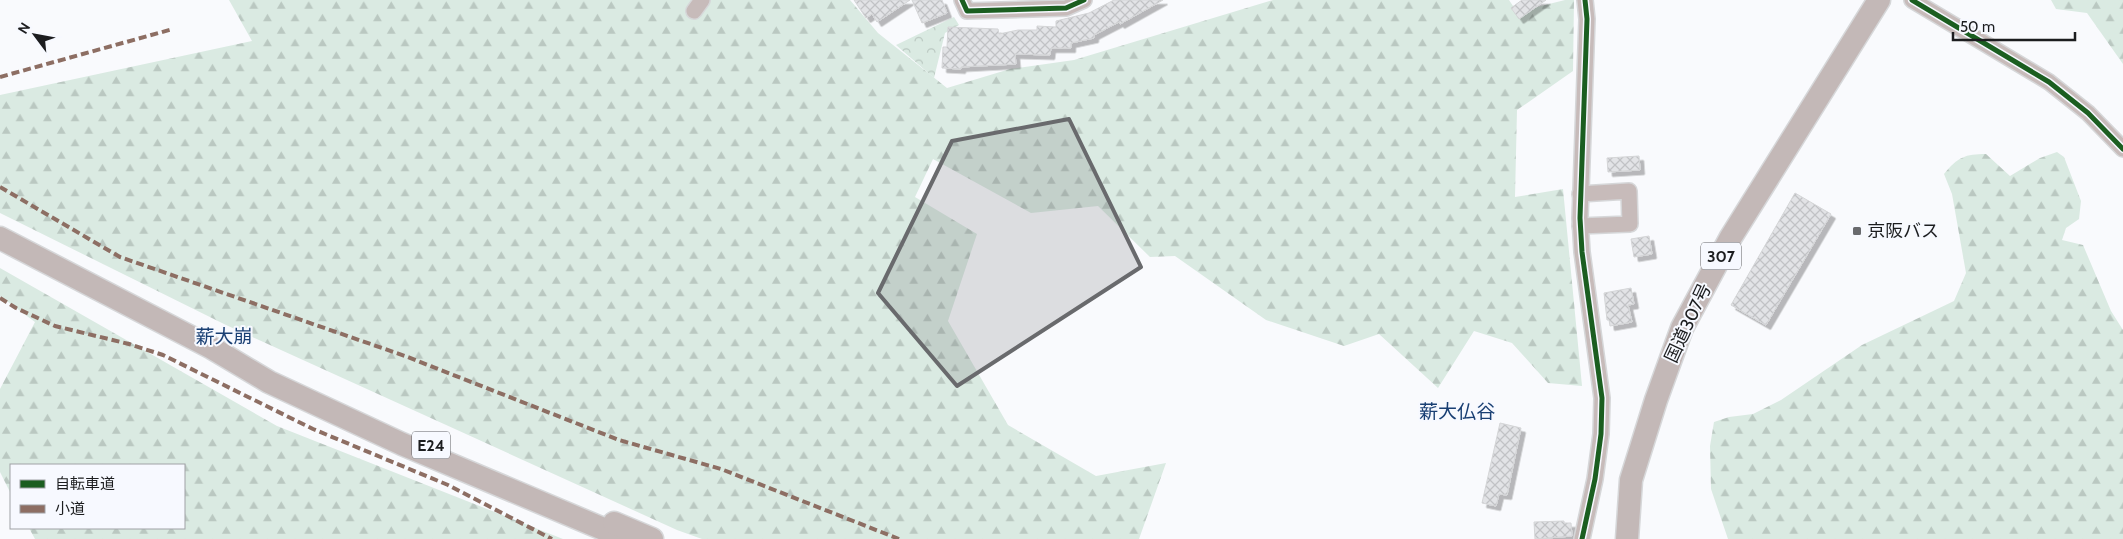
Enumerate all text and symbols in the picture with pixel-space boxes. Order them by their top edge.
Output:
north arrow [10,10,60,60]
scale bar [1953,10,2076,42]
text: 50 m [1960,18,1995,36]
text: N [14,19,34,37]
place label: 京阪バス [1867,220,1939,242]
marker: 京阪バス [1851,225,1863,237]
road number: 307 [1701,242,1741,270]
street label: 国道307号 [1660,280,1716,366]
district label: 薪大崩 [195,325,253,348]
district label: 薪大仏谷 [1419,400,1495,423]
road number: E24 [412,432,450,458]
legend [10,464,185,529]
text: 自転車道 [55,475,115,493]
text: 小道 [55,500,85,518]

